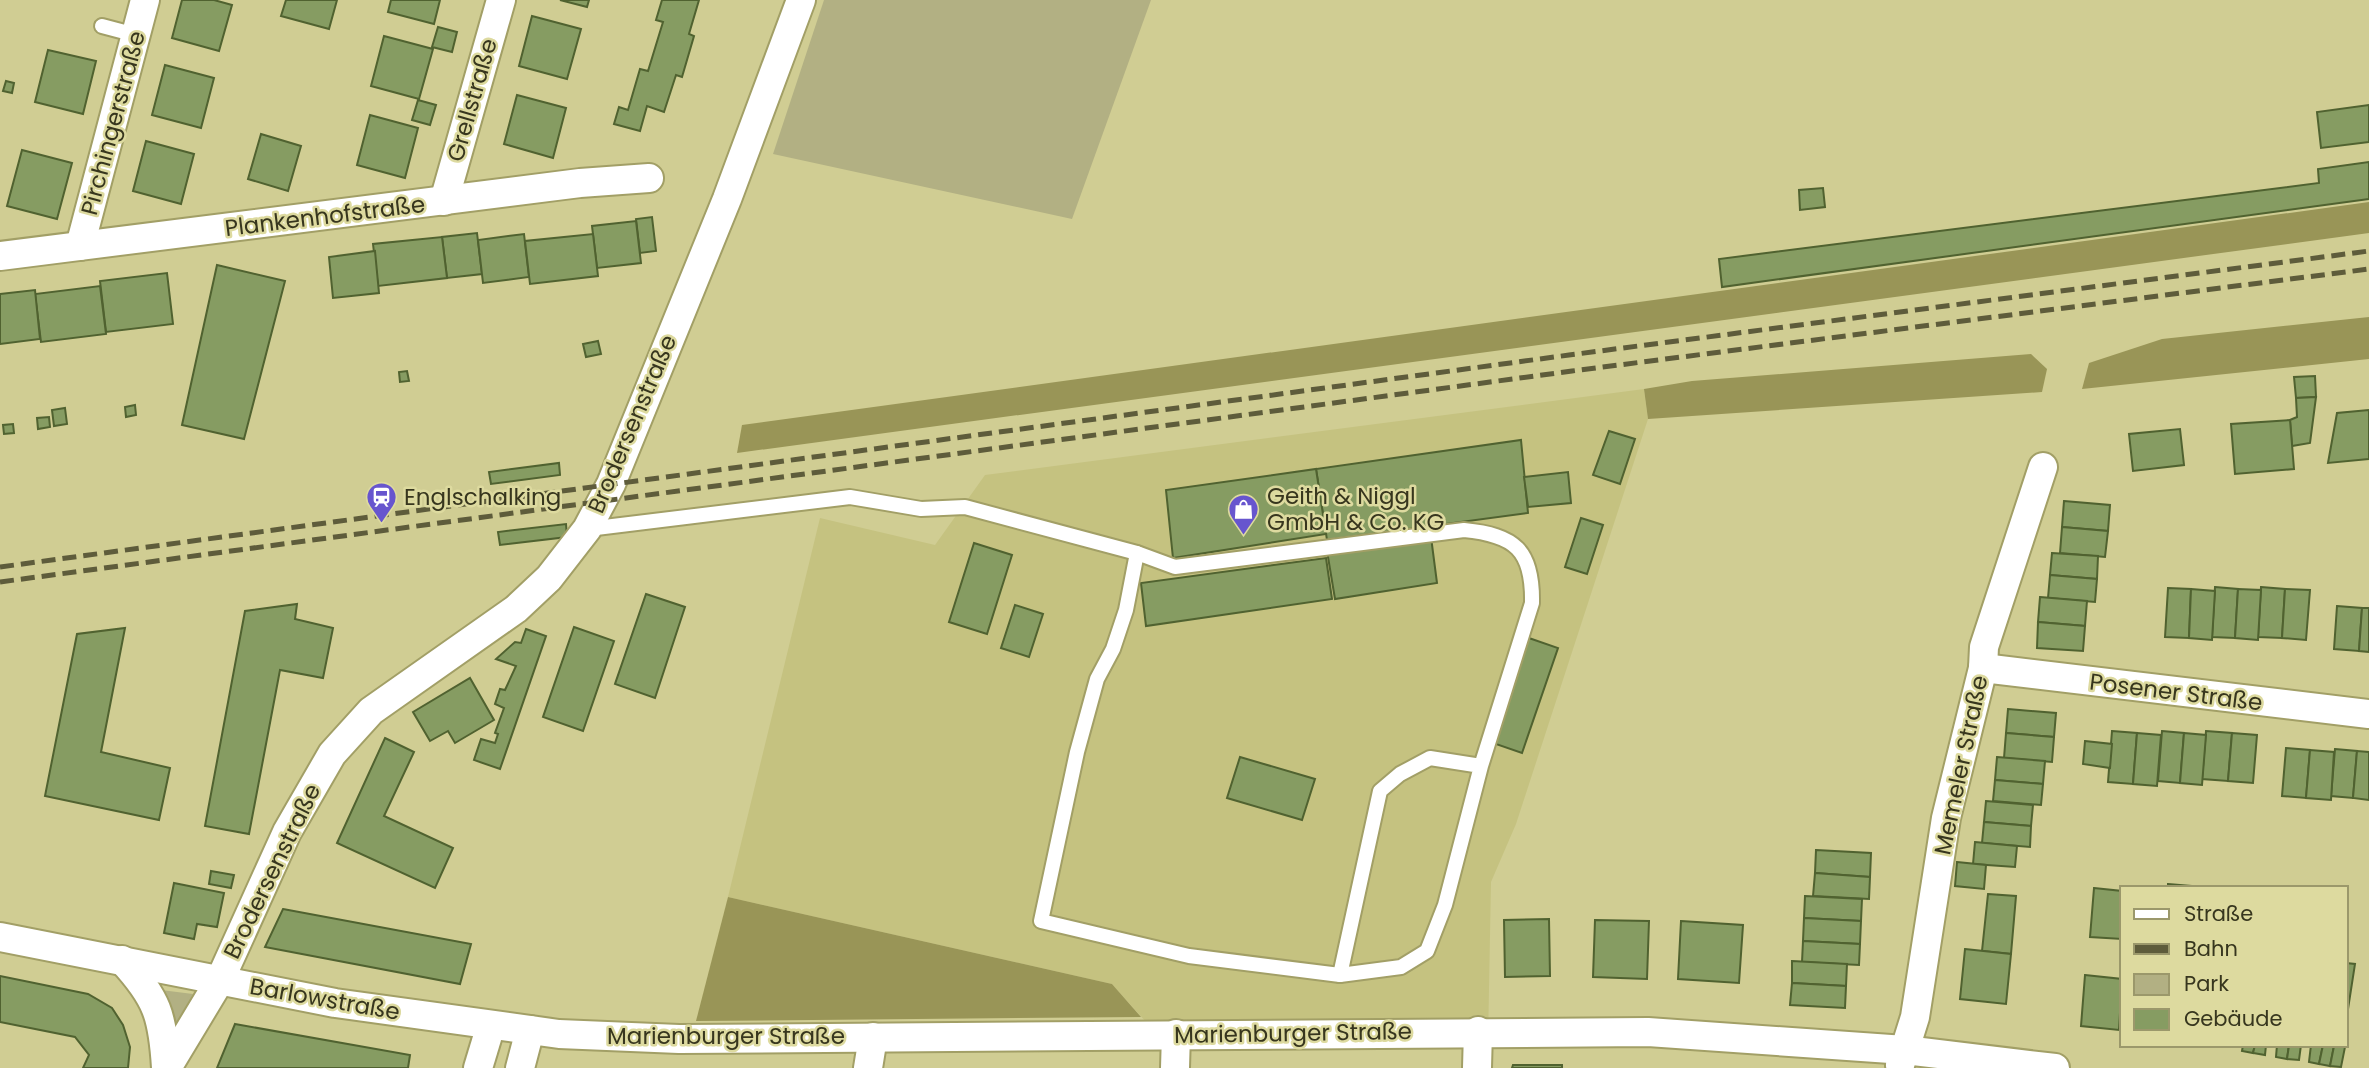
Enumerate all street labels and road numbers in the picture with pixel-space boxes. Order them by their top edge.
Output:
street label: Pirchingerstraße [73,27,153,219]
street label: Grellstraße [439,35,505,165]
street label: Plankenhofstraße [223,188,427,244]
street label: Brodersenstraße [580,330,684,518]
street label: Posener Straße [2088,666,2264,718]
street label: Memeler Straße [1926,672,1996,858]
street label: Brodersenstraße [216,778,328,964]
street label: Barlowstraße [247,970,403,1028]
street label: Marienburger Straße [1174,1015,1412,1051]
street label: Marienburger Straße [607,1020,845,1052]

